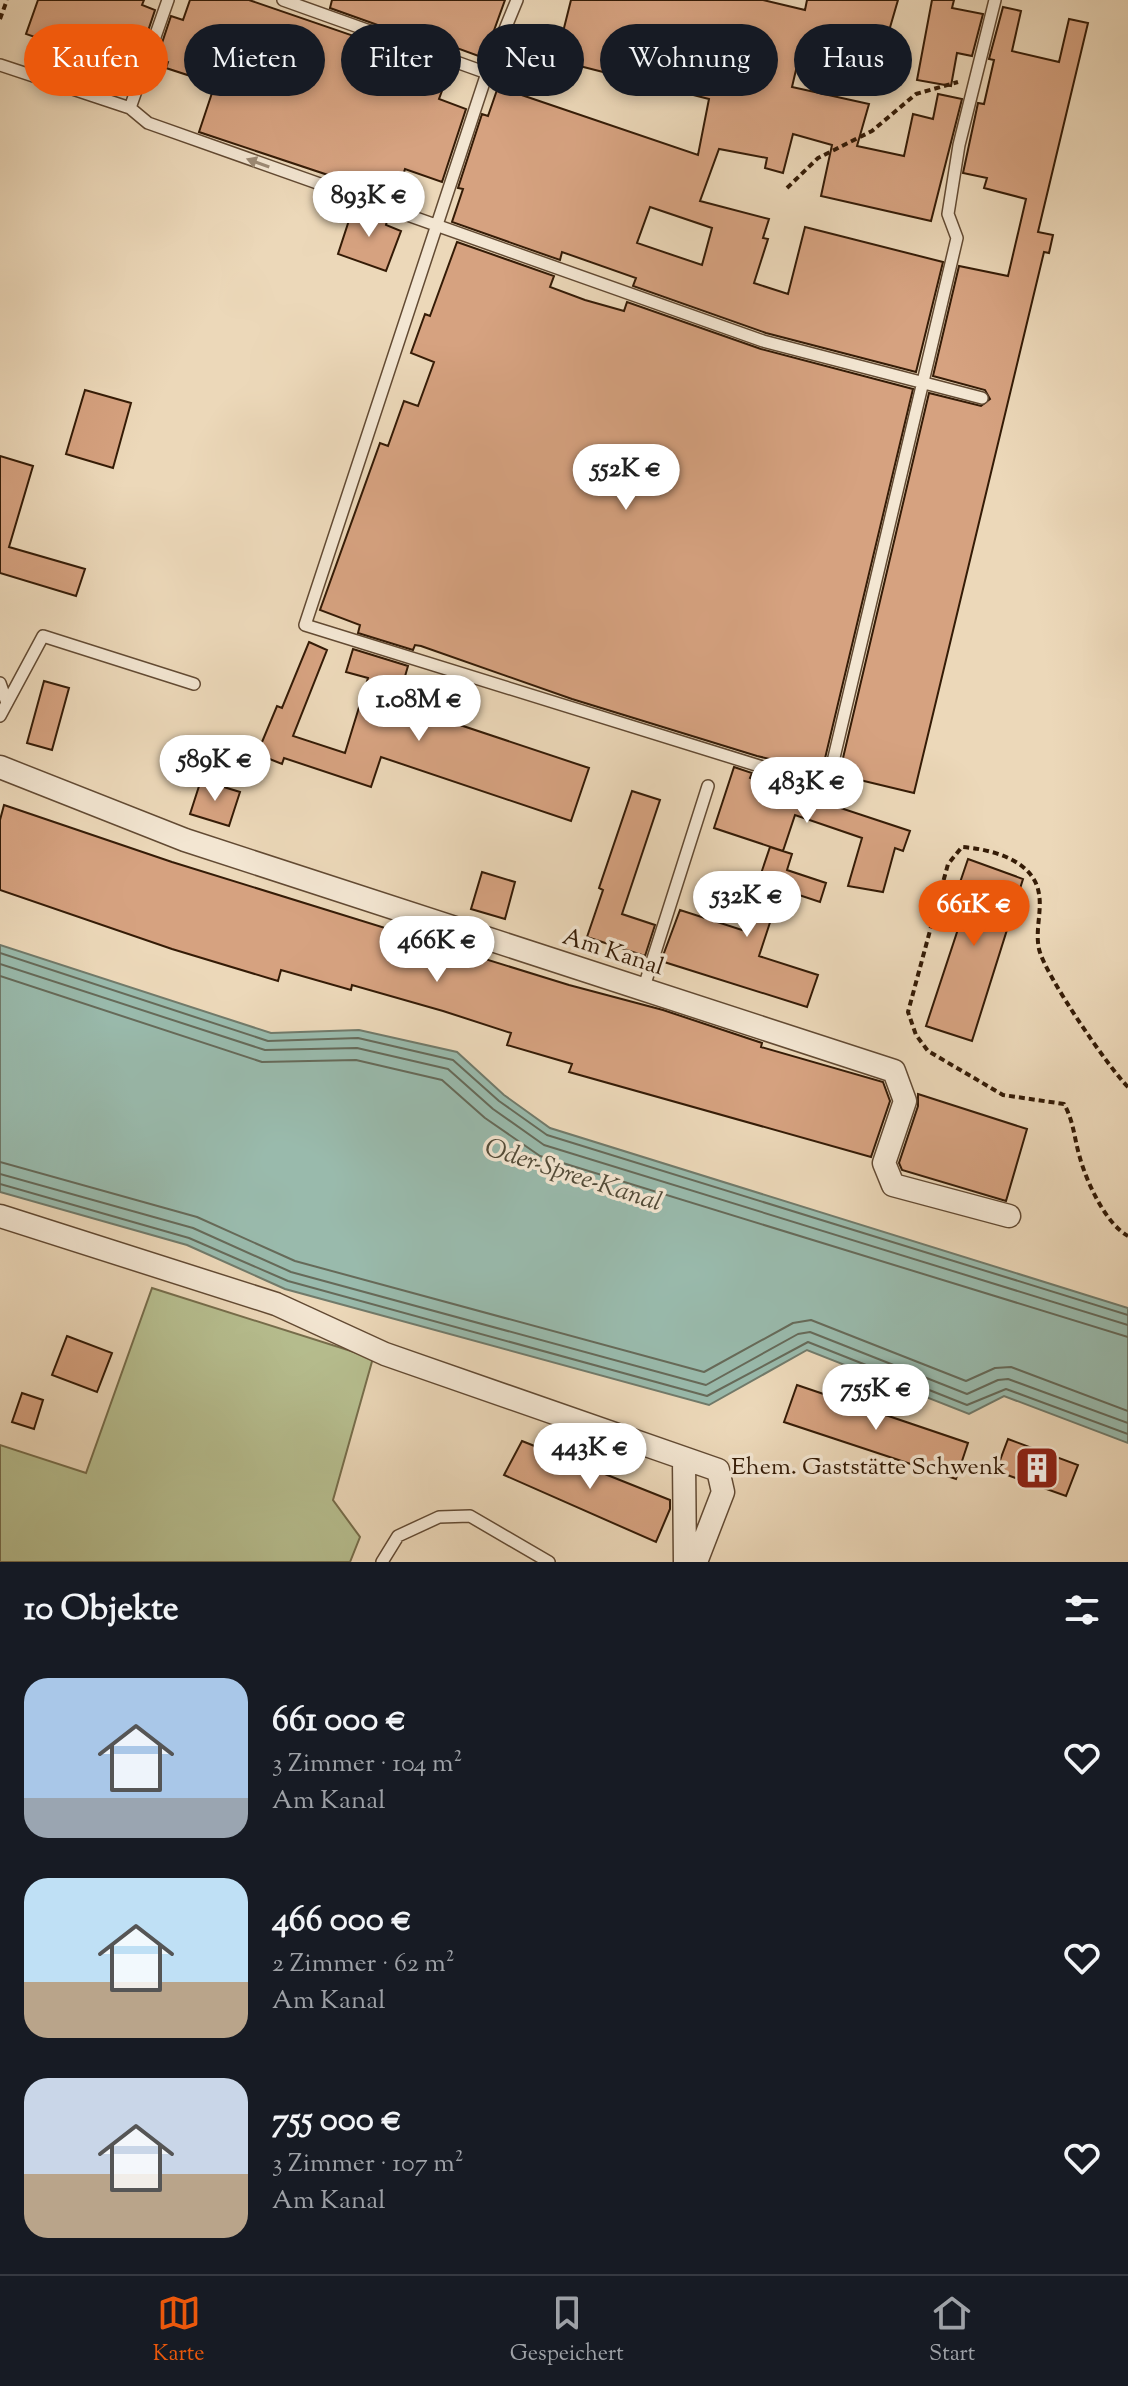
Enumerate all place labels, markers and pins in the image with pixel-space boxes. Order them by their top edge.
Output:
pin: 893K € [304,171,434,239]
pin: 552K € [561,444,691,512]
pin: 1.08M € [345,675,493,743]
pin: 589K € [150,735,280,803]
pin: 483K € [742,757,872,825]
pin: 532K € [682,871,812,939]
pin: 661K € [909,880,1039,948]
pin: 466K € [372,916,502,984]
pin: 755K € [811,1364,941,1432]
pin: 443K € [525,1423,655,1491]
building icon: Ehem. Gaststätte Schwenk [1013,1444,1061,1492]
place label: Ehem. Gaststätte Schwenk [731,1451,1006,1485]

